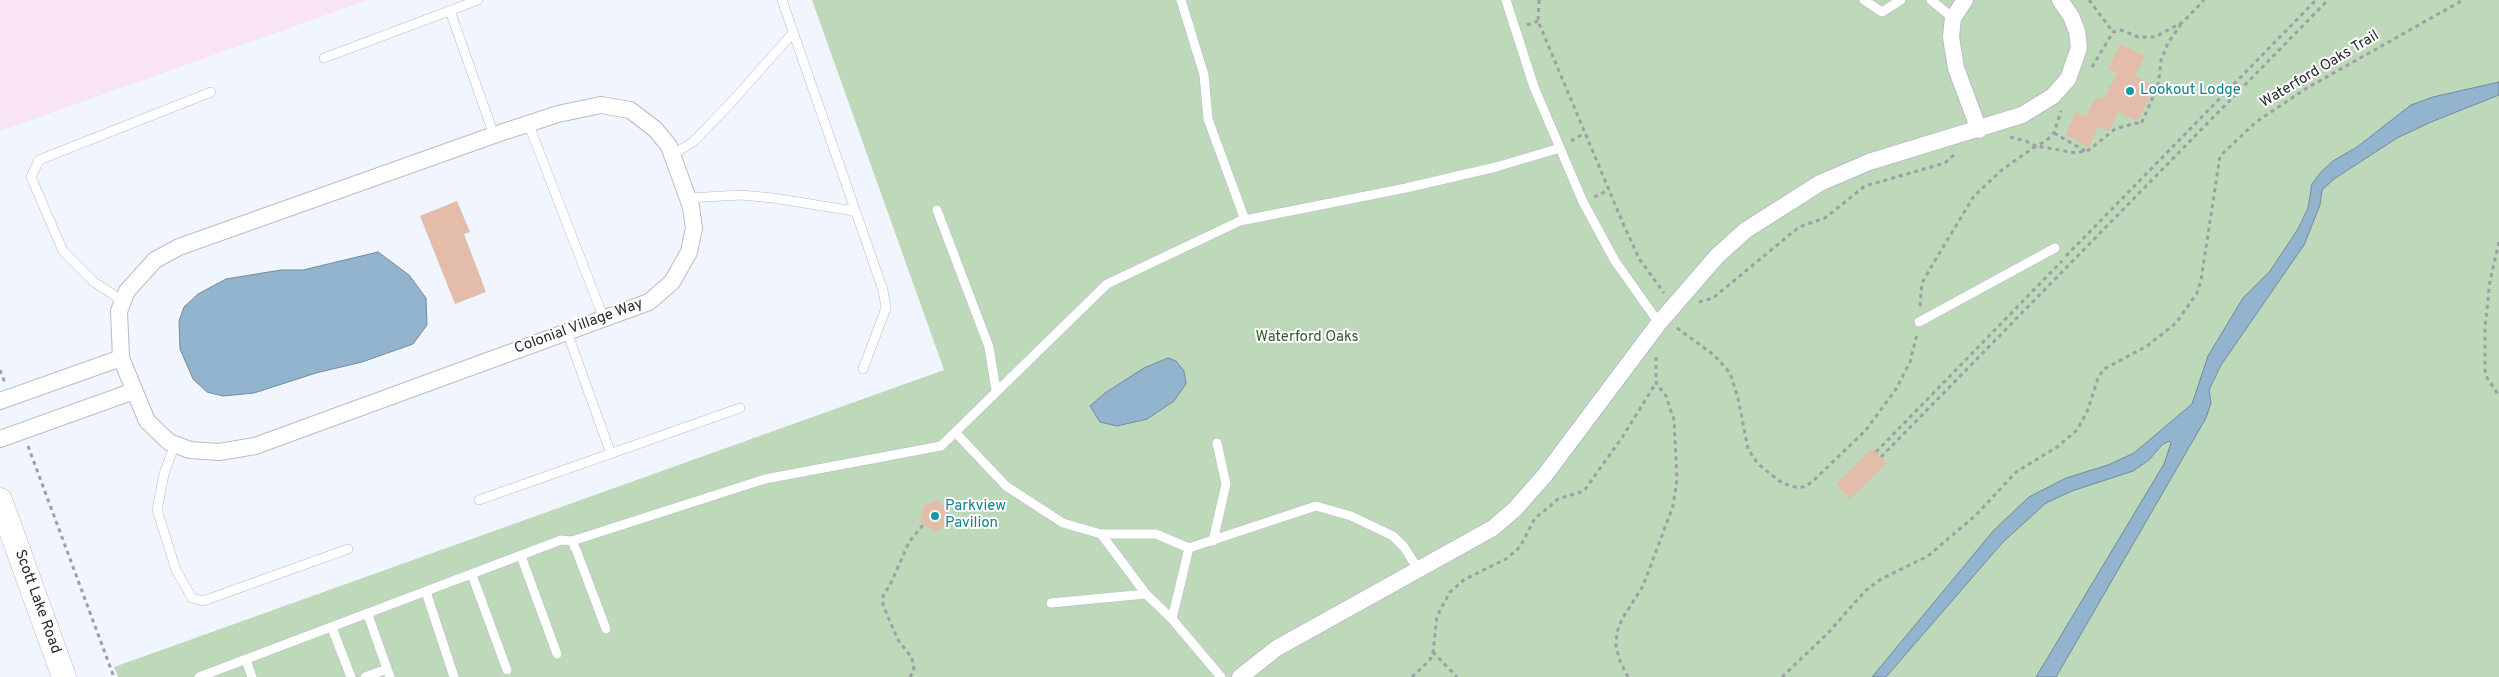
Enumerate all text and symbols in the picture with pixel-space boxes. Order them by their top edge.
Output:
street label: Waterford Oaks Trail [2257,27,2383,113]
place label: Lookout Lodge [2140,82,2241,100]
marker: Lookout Lodge [2124,85,2136,97]
street label: Colonial Village Way [512,295,646,359]
park label: Waterford Oaks [1255,329,1359,347]
place label: Parkview Pavilion [945,498,1006,533]
marker: Parkview Pavilion [929,510,941,522]
street label: Scott Lake Road [10,548,64,656]

